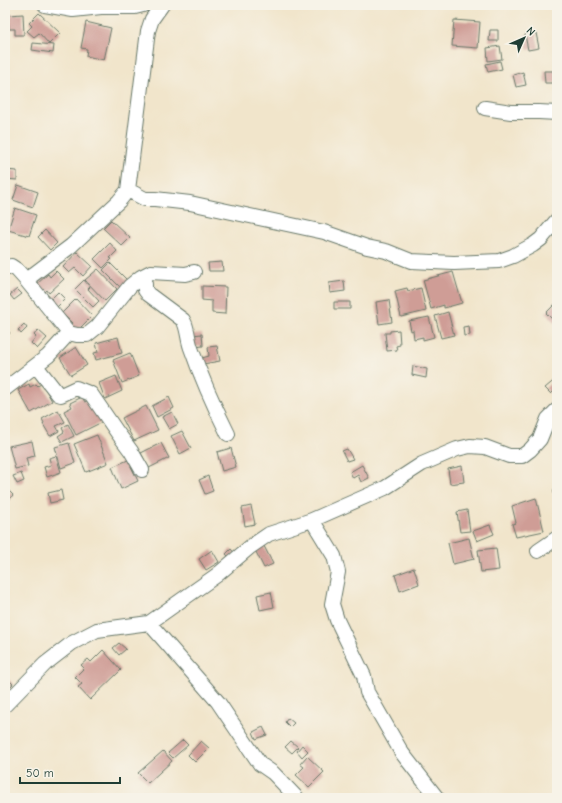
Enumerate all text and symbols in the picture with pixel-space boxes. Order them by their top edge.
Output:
north arrow [504,18,544,58]
text: N [524,24,538,38]
scale bar [20,759,120,785]
text: 50 m [26,766,54,780]

